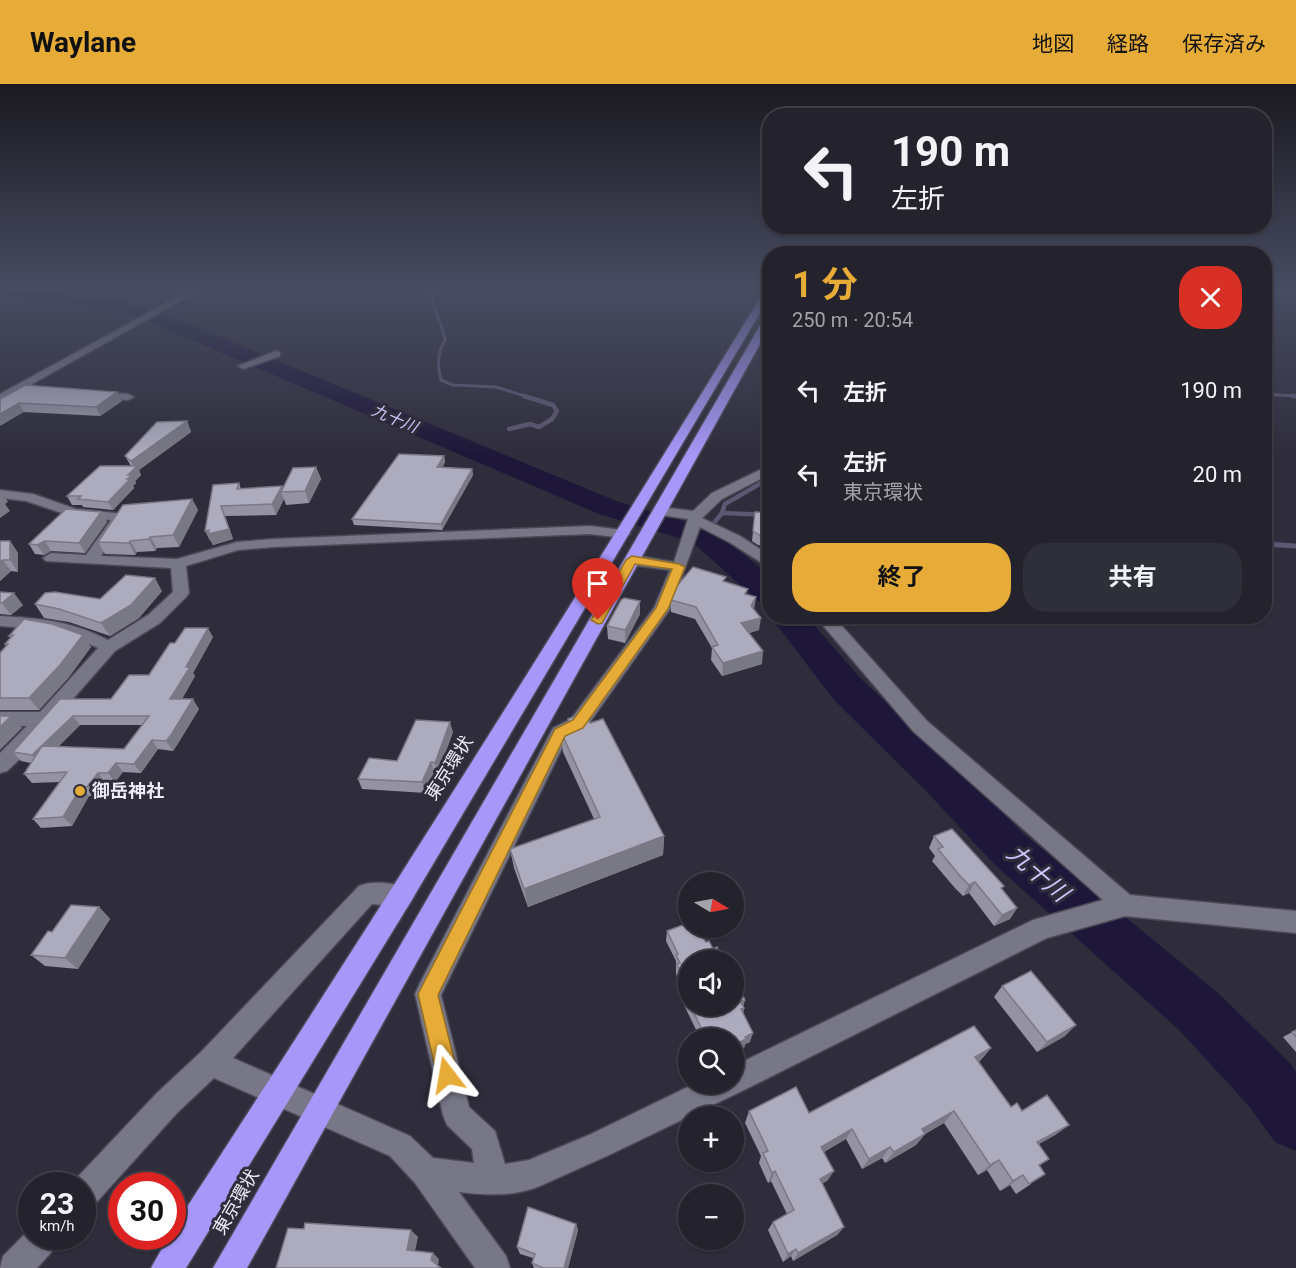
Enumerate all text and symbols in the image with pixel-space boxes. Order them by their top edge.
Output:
text: Waylane [30,26,136,59]
text: 地図 [1032,32,1074,56]
text: 経路 [1107,32,1149,56]
text: 保存済み [1182,32,1266,56]
text: 190 m [891,127,1010,176]
icon: left [792,132,870,210]
text: 左折 [891,183,945,215]
text: 1 分 [792,264,858,306]
button: close [1179,266,1242,329]
text: 250 m · 20:54 [792,308,913,332]
icon: left [792,374,825,407]
text: 190 m [1180,378,1242,403]
text: 左折 [843,380,887,405]
water label: 九十川 [369,400,422,437]
text: 左折 [843,450,887,475]
icon: left [792,458,825,491]
text: 20 m [1193,462,1242,487]
text: 東京環状 [843,480,923,504]
button: 終了 [792,543,1011,612]
button: 共有 [1023,543,1242,612]
pin [572,558,623,620]
icon: arrive [581,567,614,600]
street label: 東京環状 [421,732,477,804]
place label: 御岳神社 [91,780,164,801]
marker: 御岳神社 [73,784,87,798]
water label: 九十川 [1002,839,1077,909]
north arrow [678,872,744,938]
map controls [678,872,744,1250]
button: sound [678,950,744,1016]
button: search [678,1028,744,1094]
position arrow [415,1043,479,1107]
button: + [678,1106,744,1172]
street label: 東京環状 [208,1165,263,1238]
speed limit sign: 30 [108,1172,186,1250]
button: − [678,1184,744,1250]
text: 23 [40,1186,74,1221]
text: km/h [39,1217,75,1235]

